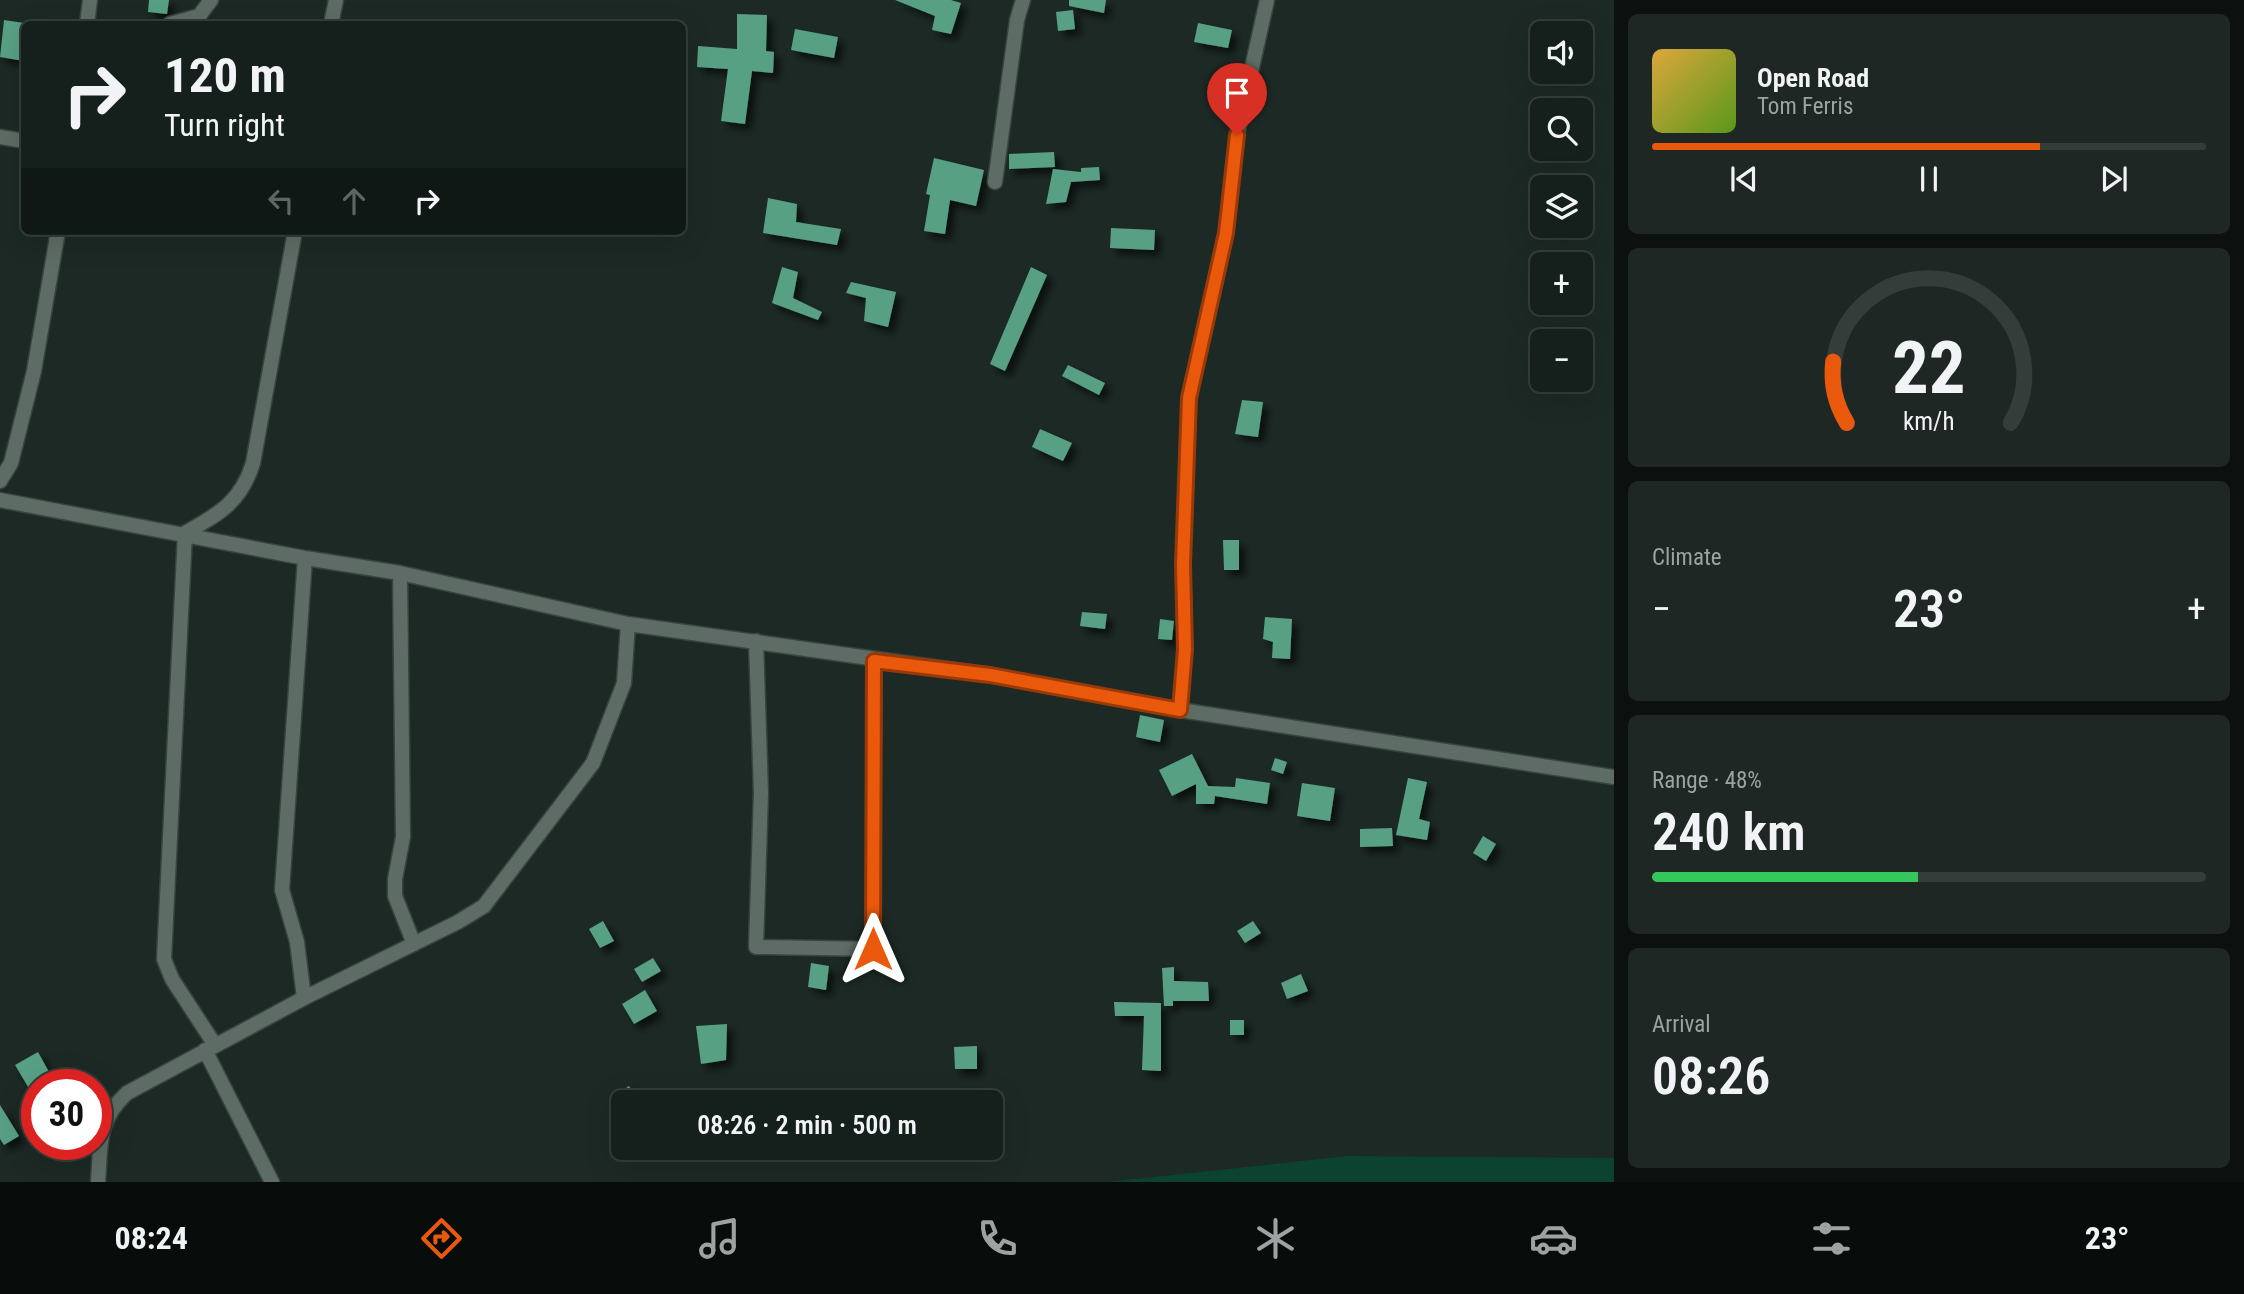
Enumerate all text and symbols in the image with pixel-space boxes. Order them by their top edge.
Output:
map controls [1530,21,1593,392]
button: sound [1530,21,1593,84]
text: 120 m [164,47,286,104]
icon: right [49,49,140,140]
pin [1207,63,1267,135]
text: Open Road [1757,63,1869,93]
icon: arrive [1218,74,1256,112]
text: Tom Ferris [1757,93,1853,120]
button: search [1530,98,1593,161]
text: Turn right [164,106,285,144]
icon: previous [1725,160,1763,198]
icon: pause [1910,160,1948,198]
icon: next [2095,160,2133,198]
button: layers [1530,175,1593,238]
icon: left [262,182,300,220]
icon: ahead [335,182,373,220]
icon: right [408,182,446,220]
button: + [1530,252,1593,315]
text: 22 [1892,326,1966,412]
button: − [1530,329,1593,392]
text: km/h [1903,407,1955,436]
text: Climate [1652,544,1722,571]
text: 23° [1893,579,1965,640]
text: − [1652,587,1671,631]
text: + [2187,587,2206,631]
text: Range · 48% [1652,767,1762,794]
text: 240 km [1652,802,1806,863]
position arrow [836,912,910,986]
text: Arrival [1652,1011,1711,1038]
text: 08:26 [1652,1046,1770,1107]
speed limit sign: 30 [21,1069,112,1160]
text: 08:26 · 2 min · 500 m [697,1110,917,1140]
icon: directions [417,1214,466,1263]
icon: music [695,1214,744,1263]
icon: phone [973,1214,1022,1263]
icon: climate [1251,1214,1300,1263]
icon: car [1529,1214,1578,1263]
icon: filters [1807,1214,1856,1263]
text: 08:24 [114,1219,188,1257]
text: 23° [2085,1219,2129,1257]

